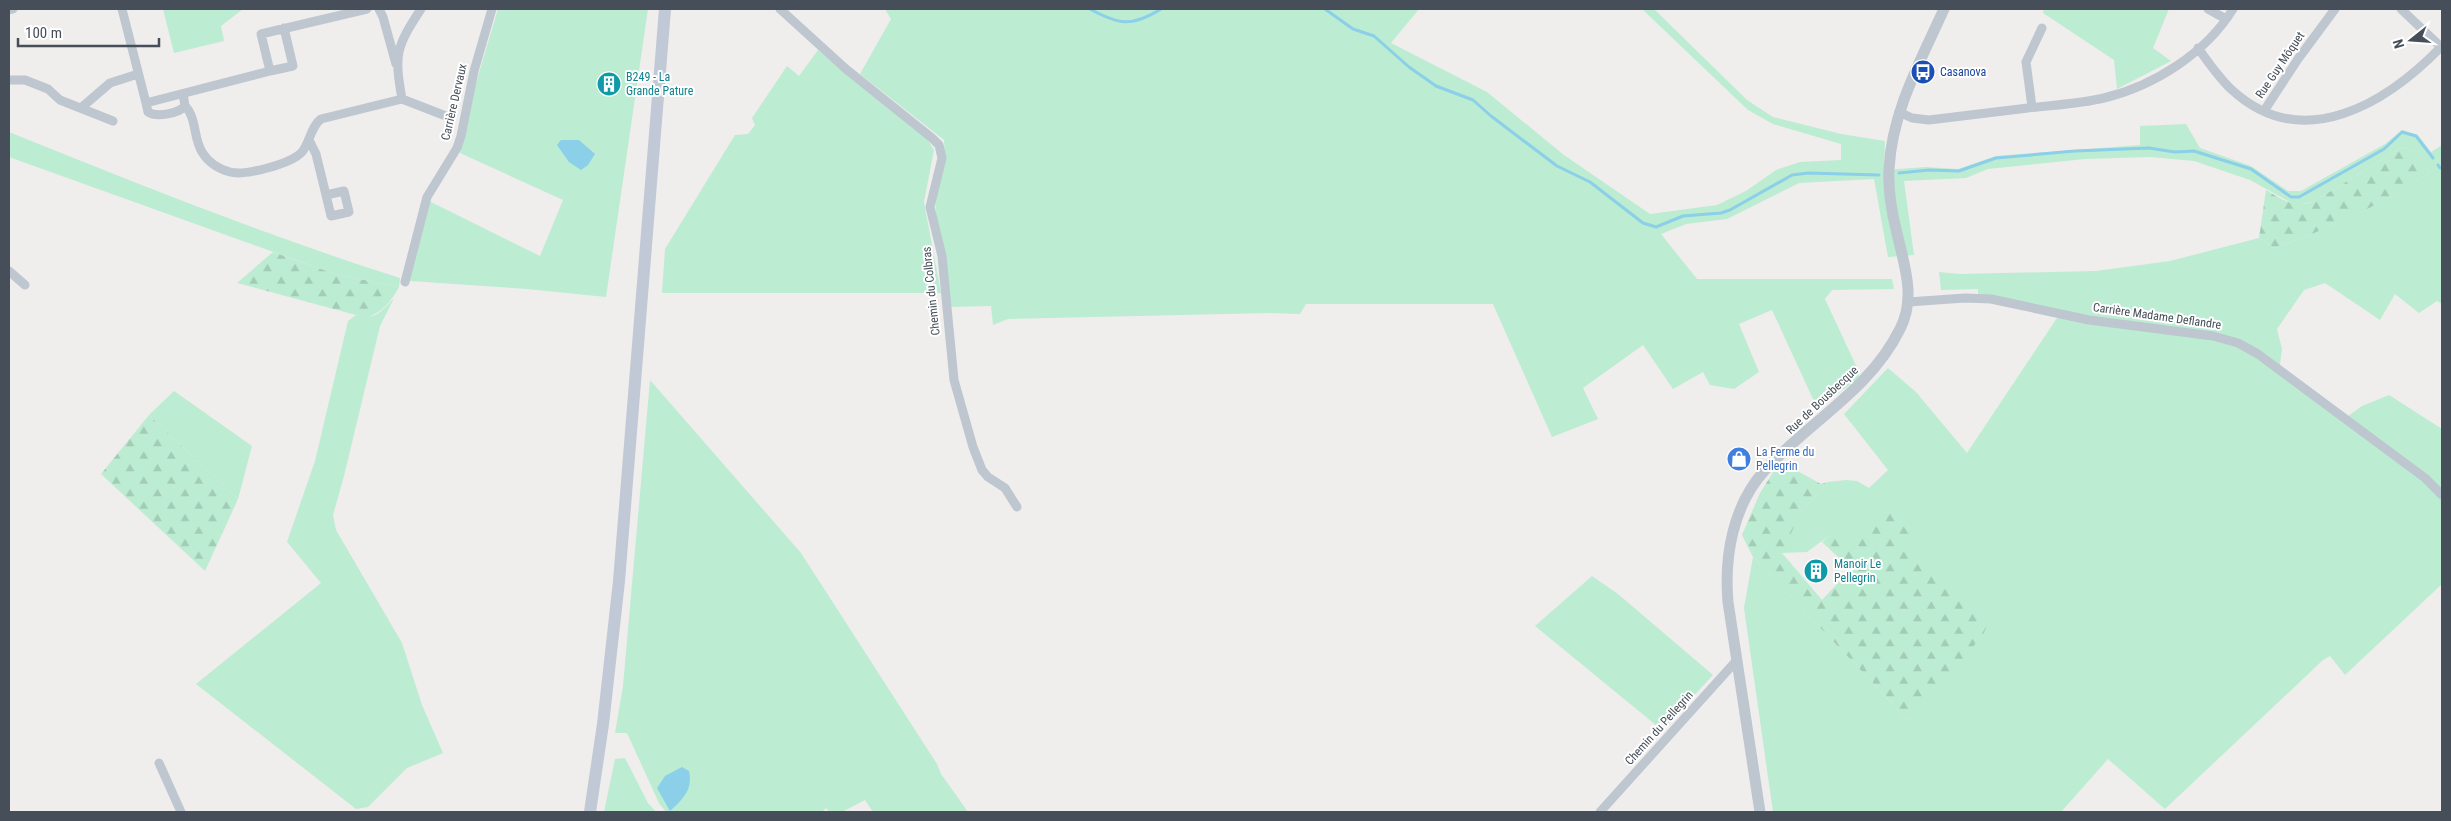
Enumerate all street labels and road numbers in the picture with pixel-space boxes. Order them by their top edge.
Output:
street label: Rue Guy Môquet [2253,29,2308,101]
street label: Carrière Dervaux [438,62,470,142]
street label: Chemin du Colbras [919,246,943,336]
street label: Carrière Madame Deflandre [2092,300,2222,332]
street label: Rue de Bousbecque [1783,363,1861,437]
street label: Chemin du Pellegrin [1622,688,1696,768]

